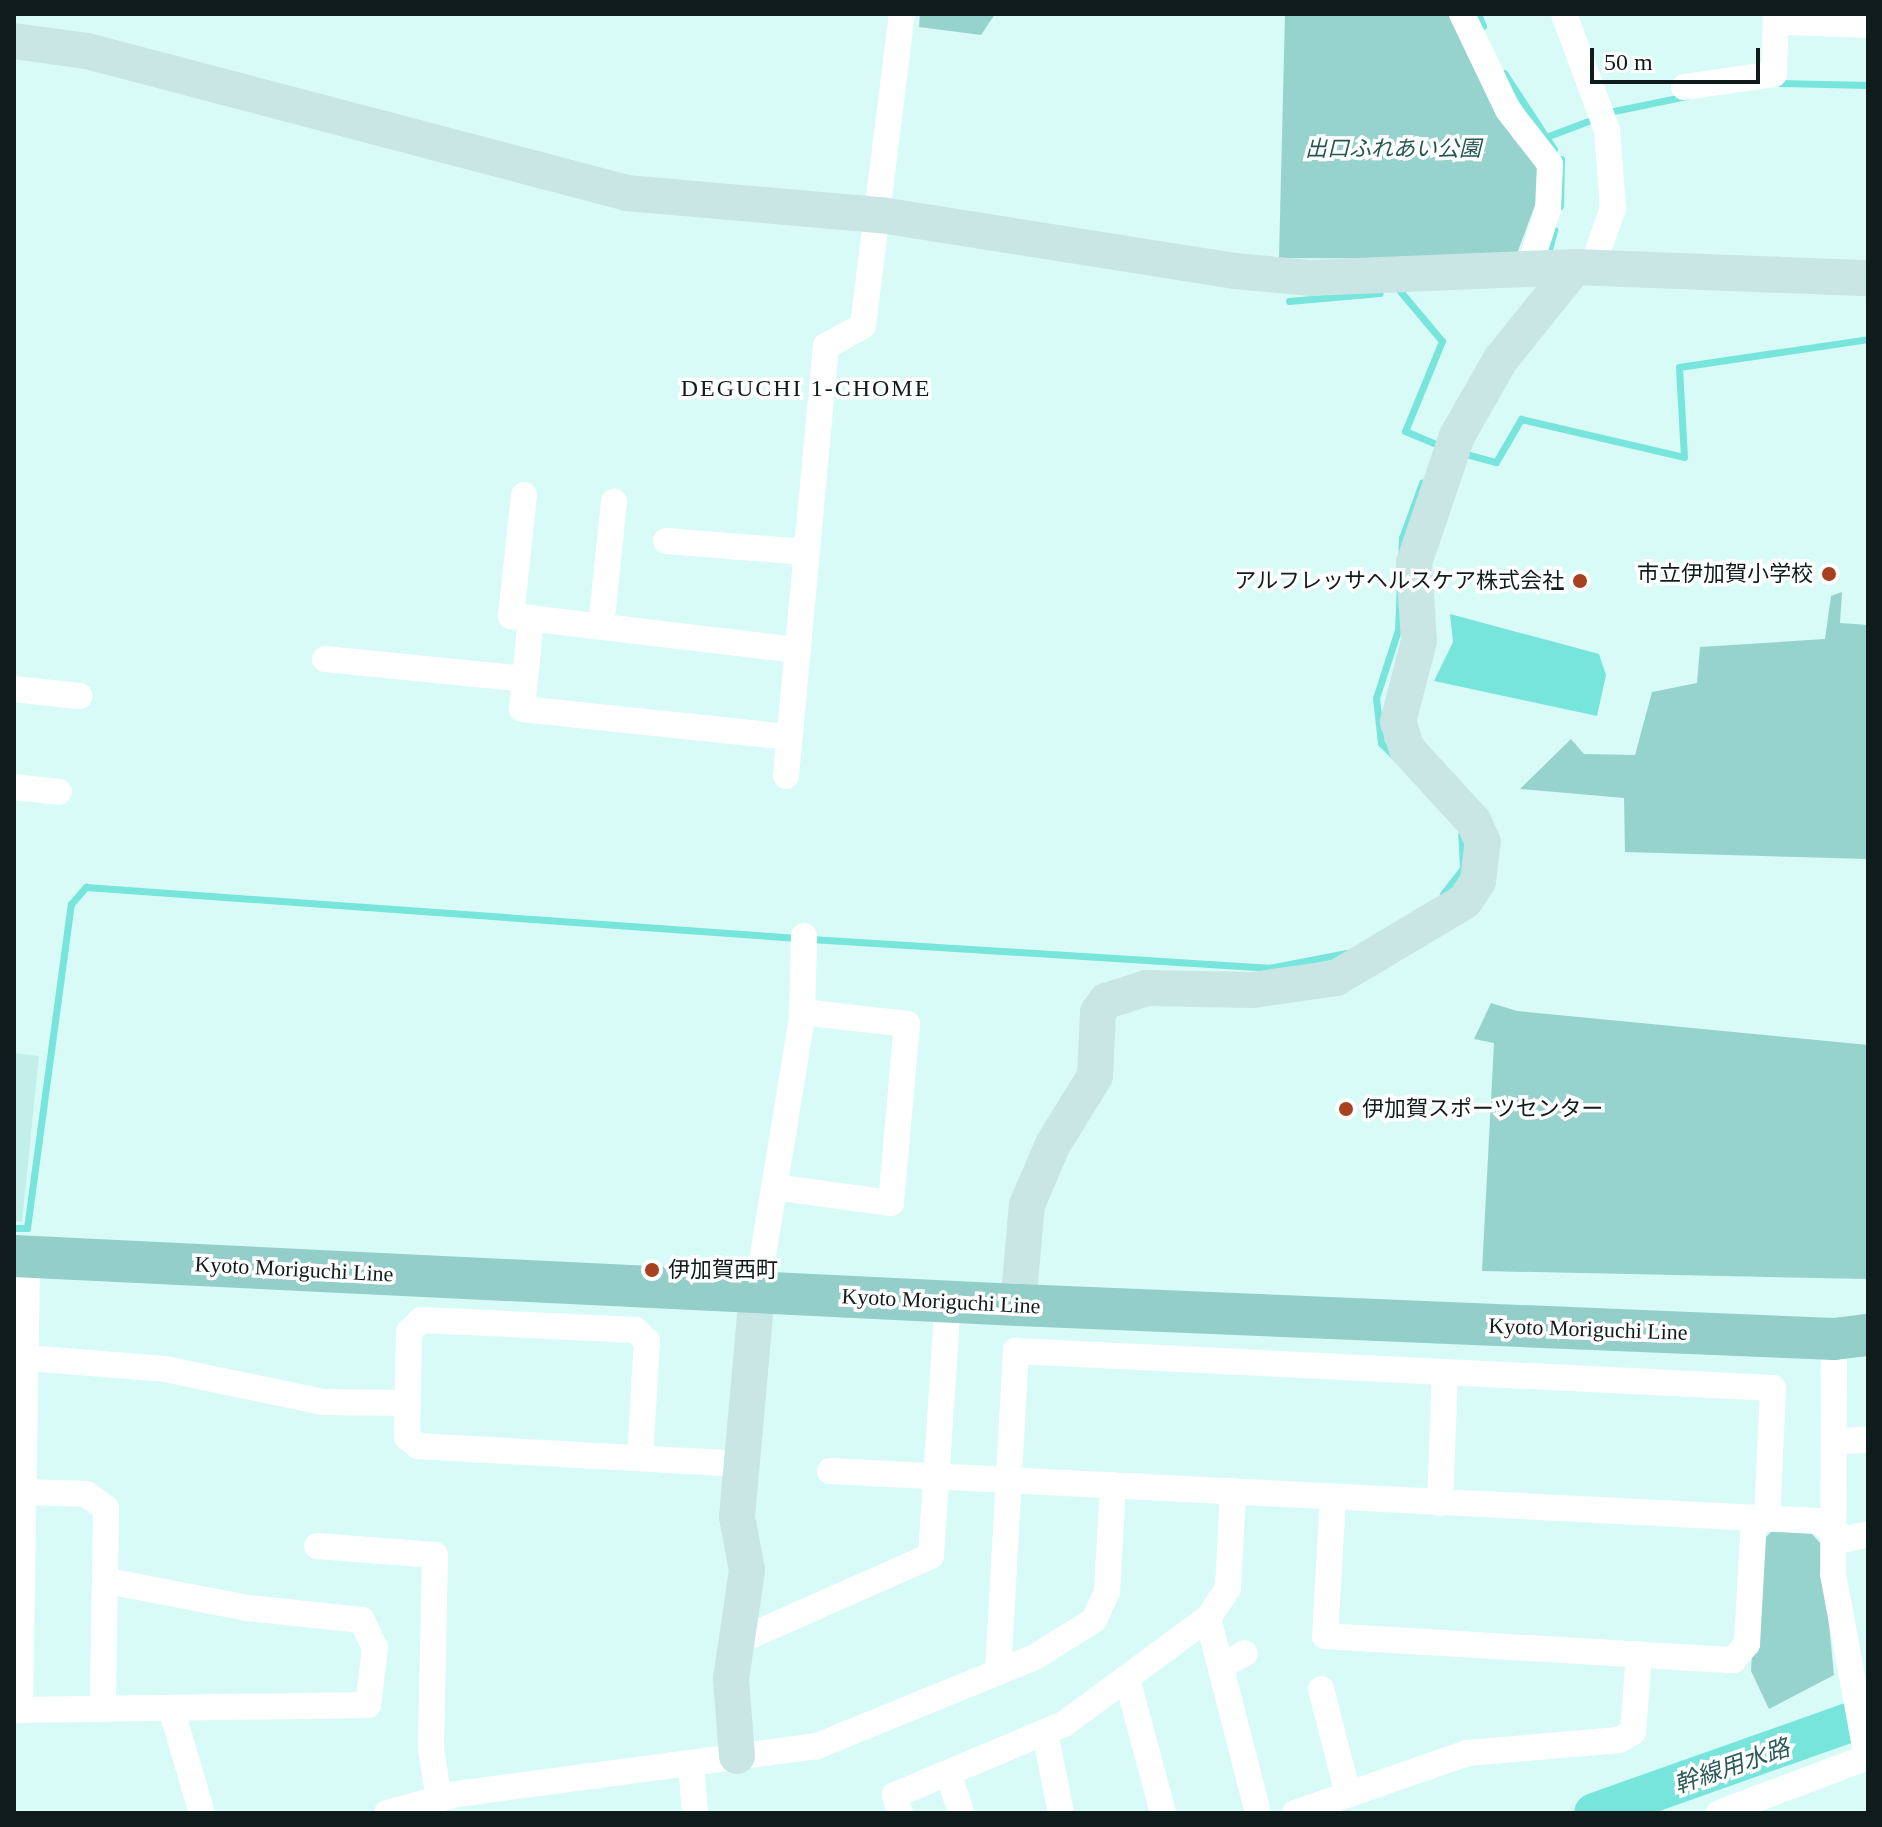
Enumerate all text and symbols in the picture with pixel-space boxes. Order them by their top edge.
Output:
scale bar [1594,32,1764,82]
text: 50 m [1604,49,1653,75]
park label: 出口ふれあい公園 [1305,136,1481,162]
district label: DEGUCHI 1-CHOME [681,375,931,403]
place label: 市立伊加賀小学校 [1637,561,1813,587]
marker: 市立伊加賀小学校 [1820,565,1838,583]
place label: アルフレッサヘルスケア株式会社 [1234,568,1564,594]
marker: アルフレッサヘルスケア株式会社 [1571,572,1589,590]
place label: 伊加賀スポーツセンター [1362,1096,1604,1122]
marker: 伊加賀スポーツセンター [1337,1100,1355,1118]
street label: Kyoto Moriguchi Line [194,1251,394,1287]
place label: 伊加賀西町 [668,1257,778,1283]
marker: 伊加賀西町 [643,1261,661,1279]
street label: Kyoto Moriguchi Line [841,1283,1041,1319]
street label: Kyoto Moriguchi Line [1488,1312,1688,1346]
water label: 幹線用水路 [1671,1734,1793,1800]

